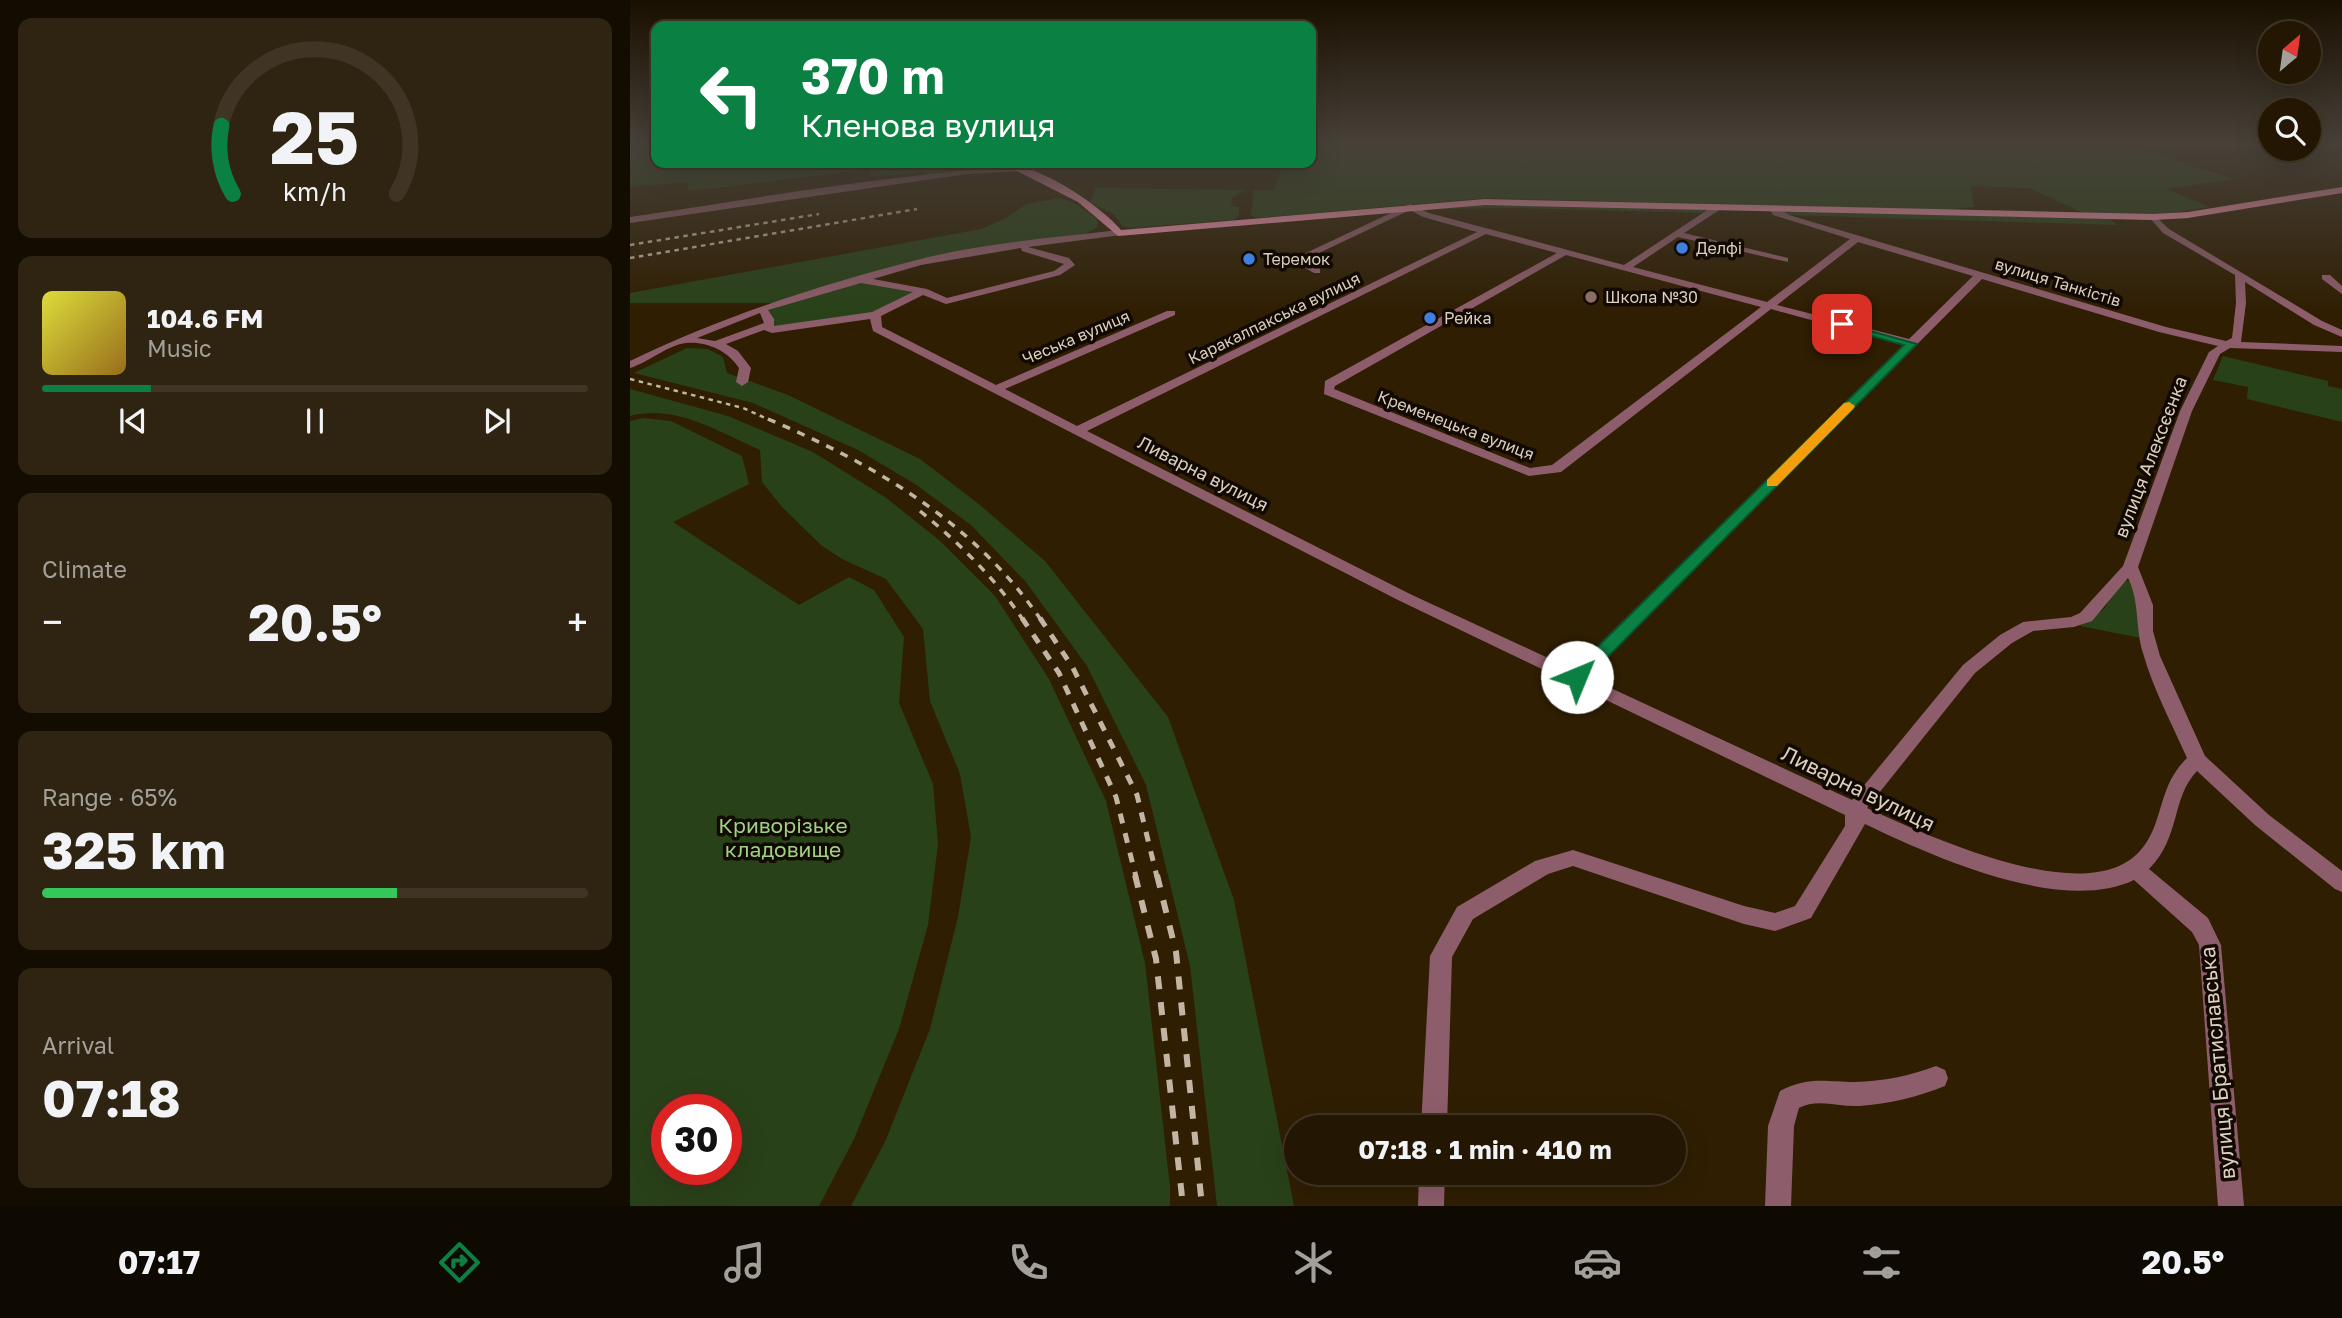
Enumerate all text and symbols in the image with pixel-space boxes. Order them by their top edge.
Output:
north arrow [2258,21,2320,84]
map controls [2258,21,2321,161]
text: 370 m [801,46,945,105]
icon: left [686,49,777,140]
text: 25 [271,93,359,180]
button: search [2258,98,2321,161]
text: Кленова вулиця [801,106,1056,144]
text: km/h [283,176,347,207]
place label: Делфі [1696,238,1742,258]
marker: Делфі [1674,240,1690,256]
place label: Теремок [1263,249,1330,269]
marker: Теремок [1241,251,1257,267]
street label: вулиця Танкістів [1993,253,2123,311]
street label: Каракалпакська вулиця [1185,268,1363,368]
place label: Школа №30 [1605,287,1698,307]
marker: Школа №30 [1583,289,1599,305]
pin [1812,294,1872,354]
text: 104.6 FM [147,303,263,334]
street label: Чеська вулиця [1019,305,1133,369]
icon: arrive [1823,305,1861,343]
place label: Рейка [1444,308,1491,328]
marker: Рейка [1422,310,1438,326]
text: Music [147,334,212,362]
street label: вулиця Алексєєнка [2109,373,2191,541]
street label: Кременецька вулиця [1375,386,1537,464]
icon: previous [114,402,152,440]
icon: pause [296,402,334,440]
icon: next [478,402,516,440]
street label: Ливарна вулиця [1135,431,1272,515]
text: Climate [42,555,127,583]
text: 20.5° [248,590,382,652]
text: − [42,599,63,644]
text: + [567,599,588,644]
position arrow [1540,640,1614,714]
street label: Ливарна вулиця [1777,740,1939,836]
text: Range · 65% [42,783,177,811]
park label: Криворізьке кладовище [718,812,848,862]
text: 325 km [42,818,226,880]
street label: вулиця Братиславська [2194,946,2240,1181]
text: Arrival [42,1031,114,1059]
text: 07:18 [42,1066,181,1128]
speed limit sign: 30 [651,1094,742,1185]
text: 07:18 · 1 min · 410 m [1358,1134,1612,1165]
icon: directions [435,1238,484,1287]
icon: music [720,1238,769,1287]
icon: phone [1004,1238,1053,1287]
icon: climate [1289,1238,1338,1287]
icon: car [1573,1238,1622,1287]
icon: filters [1857,1238,1906,1287]
text: 07:17 [118,1243,200,1281]
text: 20.5° [2142,1243,2224,1281]

